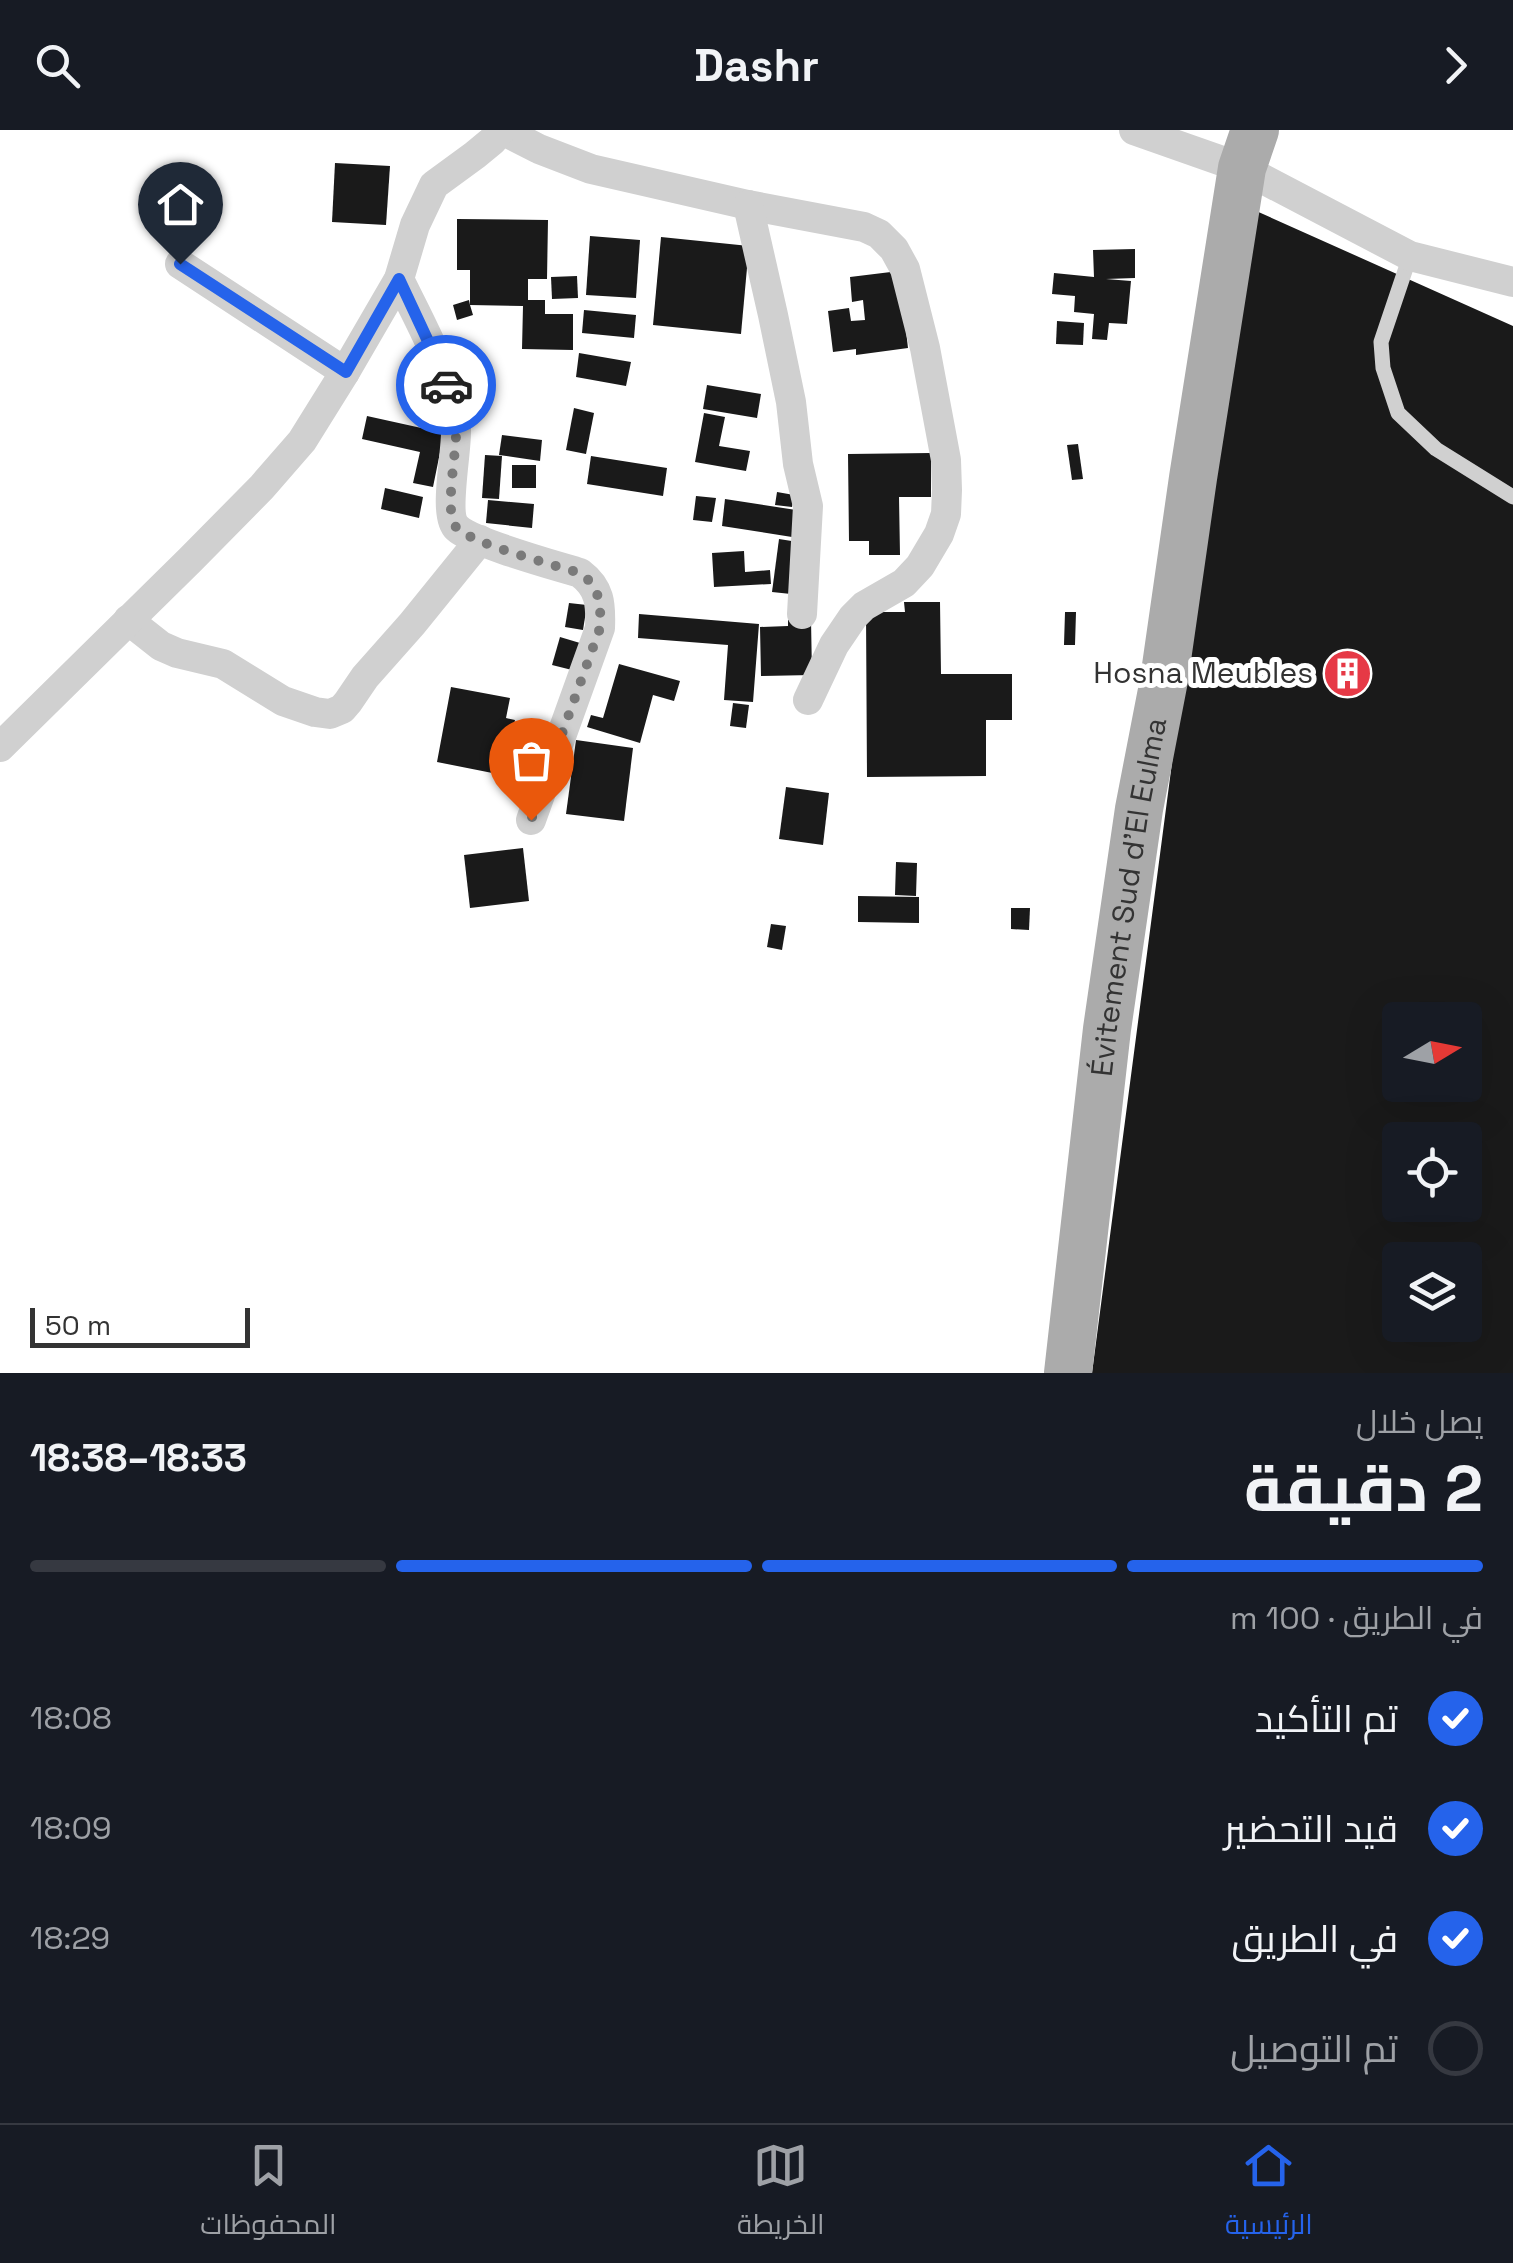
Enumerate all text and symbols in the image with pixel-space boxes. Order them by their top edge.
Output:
text: Dashr [694,37,819,94]
icon: search [30,38,85,93]
icon: forward [1428,38,1483,93]
pin [138,162,223,265]
icon: home [153,177,208,232]
courier [396,335,496,435]
icon: car [419,358,474,413]
building icon: Hosna Meubles [1322,647,1374,699]
place label: Hosna Meubles [1093,653,1313,692]
street label: Évitement Sud d'El Eulma [1082,714,1175,1078]
pin [489,718,574,821]
icon: bag [504,733,559,788]
north arrow [1382,1002,1482,1102]
map controls [1382,1002,1482,1342]
button: locate [1382,1122,1482,1222]
button: layers [1382,1242,1482,1342]
scale bar [30,1303,250,1348]
text: 50 m [45,1307,111,1343]
text: يصل خلال [1356,1402,1483,1442]
text: 18:33–18:38 [30,1434,247,1482]
text: 2 دقيقة [1244,1447,1483,1530]
text: في الطريق · 100 m [1230,1598,1483,1638]
icon: check [1428,1691,1483,1746]
text: تم التأكيد [1255,1695,1398,1743]
text: 18:08 [30,1698,112,1738]
icon: check [1428,1801,1483,1856]
text: قيد التحضير [1224,1805,1398,1853]
text: 18:09 [30,1808,112,1848]
icon: check [1428,1911,1483,1966]
text: في الطريق [1231,1915,1398,1963]
text: 18:29 [30,1918,110,1958]
text: تم التوصيل [1230,2025,1398,2073]
tab: المحفوظات [200,2138,337,2250]
tab: الخريطة [737,2138,824,2250]
tab: الرئيسية [1225,2138,1313,2250]

